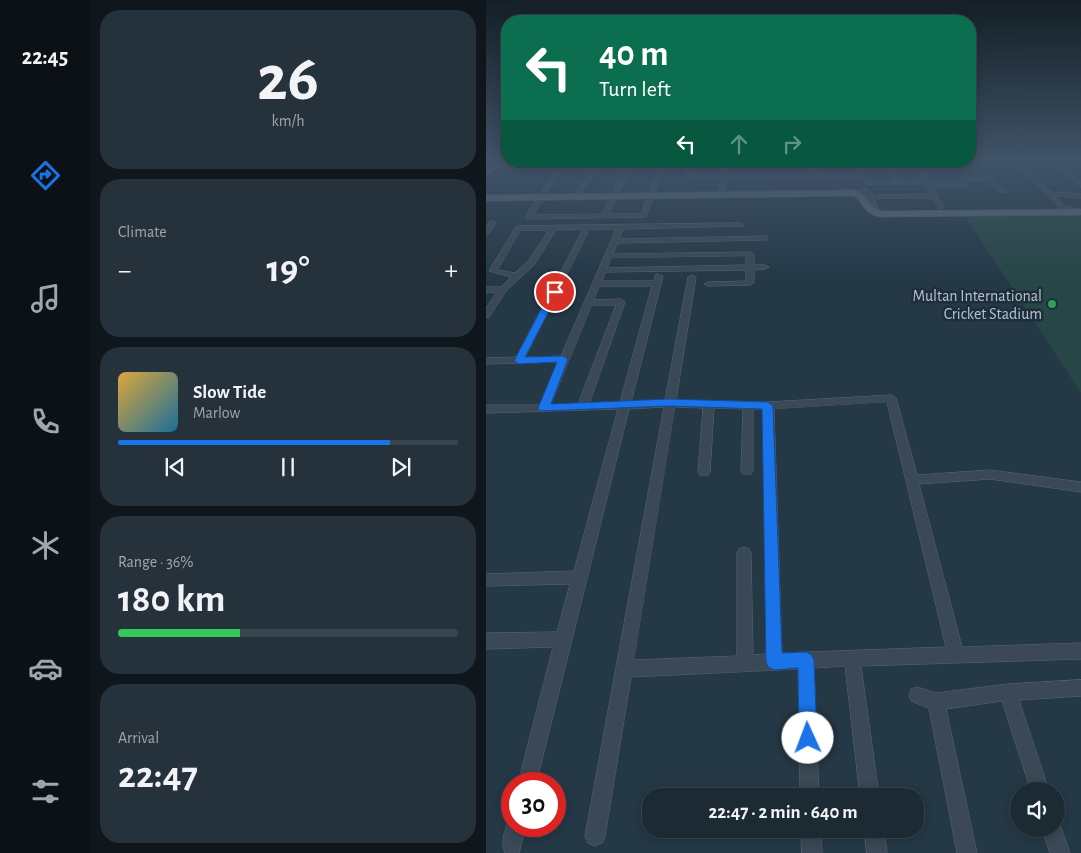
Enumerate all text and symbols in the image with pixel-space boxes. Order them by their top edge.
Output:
icon: left [516,35,581,100]
text: 40 m [599,37,668,72]
text: 22:45 [22,46,68,68]
text: 26 [257,47,319,112]
text: Turn left [599,78,671,100]
text: km/h [271,113,305,129]
icon: left [672,130,700,158]
icon: ahead [725,130,753,158]
icon: right [778,130,806,158]
icon: directions [28,158,63,193]
text: Climate [118,224,167,240]
text: 19° [266,251,310,289]
text: − [118,257,131,285]
text: + [445,257,458,285]
pin [534,271,576,313]
icon: arrive [541,278,569,306]
icon: music [28,281,63,316]
place label: Multan International Cricket Stadium [913,288,1042,322]
marker: Multan International Cricket Stadium [1046,298,1058,310]
text: Slow Tide [193,383,266,402]
icon: phone [28,404,63,439]
text: Marlow [193,405,240,421]
icon: previous [161,453,189,481]
icon: pause [274,453,302,481]
icon: next [387,453,415,481]
icon: climate [28,528,63,563]
text: Range · 36% [118,554,193,570]
text: 180 km [118,581,225,619]
icon: car [28,651,63,686]
position arrow [781,711,833,763]
text: Arrival [118,730,159,746]
text: 22:47 [118,757,198,795]
speed limit sign: 30 [501,772,566,837]
icon: filters [28,774,63,809]
map controls [1010,782,1065,837]
button: sound [1010,782,1065,837]
text: 22:47 · 2 min · 640 m [708,803,858,822]

